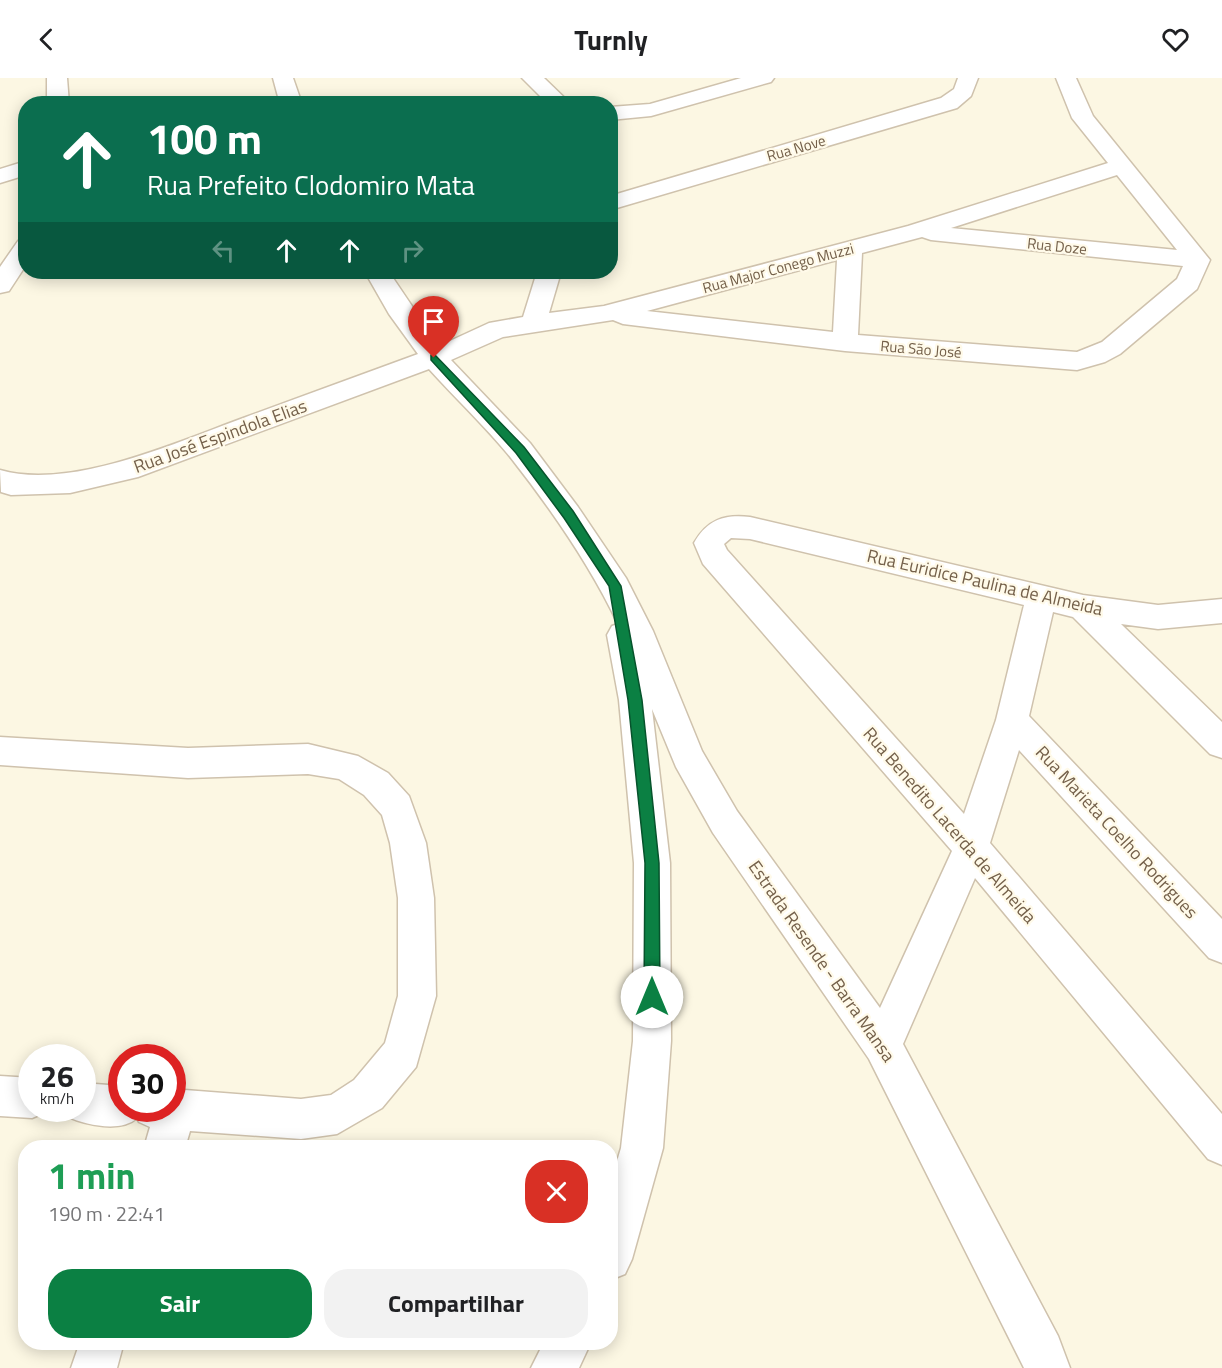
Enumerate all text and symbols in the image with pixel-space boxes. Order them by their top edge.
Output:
text: Turnly [574,19,648,60]
icon: back [30,23,63,56]
icon: heart [1159,23,1192,56]
text: 100 m [147,106,262,170]
icon: ahead [48,120,126,198]
street label: Rua Nove [764,129,828,167]
text: Rua Prefeito Clodomiro Mata [147,164,475,205]
street label: Rua Doze [1026,231,1088,261]
icon: left [207,234,240,267]
icon: ahead [270,234,303,267]
icon: ahead [333,234,366,267]
icon: right [396,234,429,267]
street label: Rua Major Conego Muzzi [700,237,856,299]
pin [408,296,459,358]
icon: arrive [417,305,450,338]
street label: Rua São José [879,334,963,364]
street label: Rua José Espindola Elias [130,392,310,480]
street label: Rua Euridice Paulina de Almeida [864,542,1106,622]
street label: Rua Benedito Lacerda de Almeida [857,721,1043,929]
street label: Rua Marieta Coelho Rodrigues [1029,739,1205,925]
street label: Estrada Resende - Barra Mansa [742,855,902,1067]
position arrow [620,965,684,1029]
speed limit sign: 30 [108,1044,186,1122]
text: 26 [40,1053,74,1099]
text: km/h [40,1087,74,1110]
text: 1 min [48,1148,135,1203]
button: close [525,1160,588,1223]
text: 190 m · 22:41 [48,1198,165,1229]
button: Sair [48,1269,312,1338]
button: Compartilhar [324,1269,588,1338]

